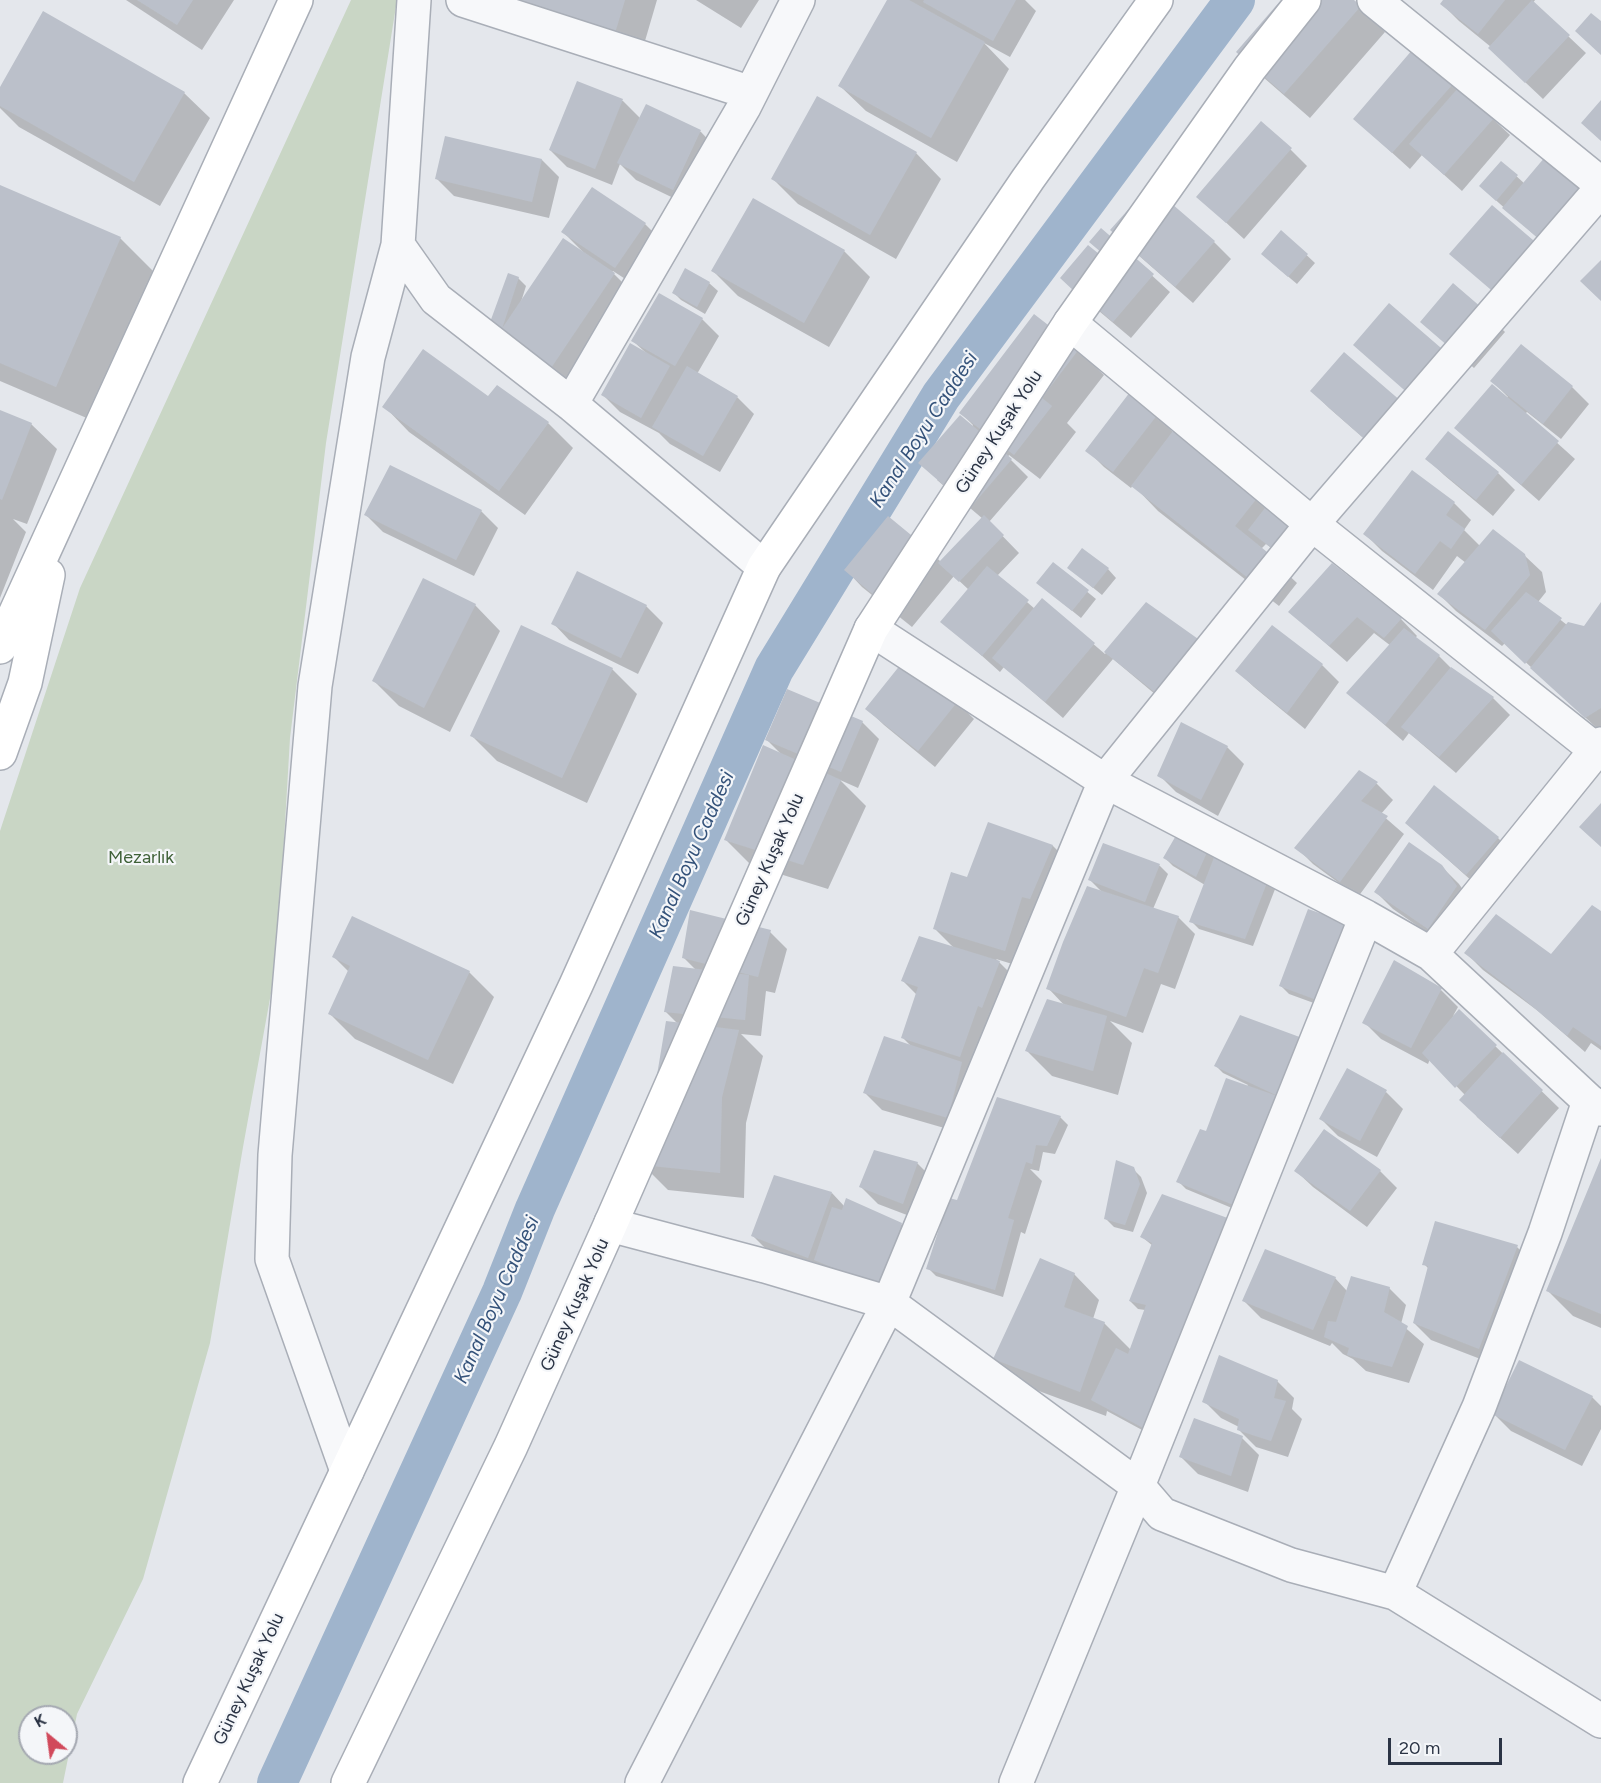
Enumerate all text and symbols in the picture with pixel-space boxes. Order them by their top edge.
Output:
water label: Kanal Boyu Caddesi [865,348,983,512]
street label: Güney Kuşak Yolu [951,366,1047,498]
water label: Kanal Boyu Caddesi [644,767,740,943]
street label: Güney Kuşak Yolu [731,790,809,930]
park label: Mezarlık [108,847,174,869]
water label: Kanal Boyu Caddesi [449,1212,545,1388]
street label: Güney Kuşak Yolu [536,1235,614,1375]
street label: Güney Kuşak Yolu [209,1609,289,1749]
north arrow [18,1705,78,1765]
text: K [31,1710,49,1731]
scale bar [1391,1726,1505,1764]
text: 20 m [1399,1737,1440,1759]

